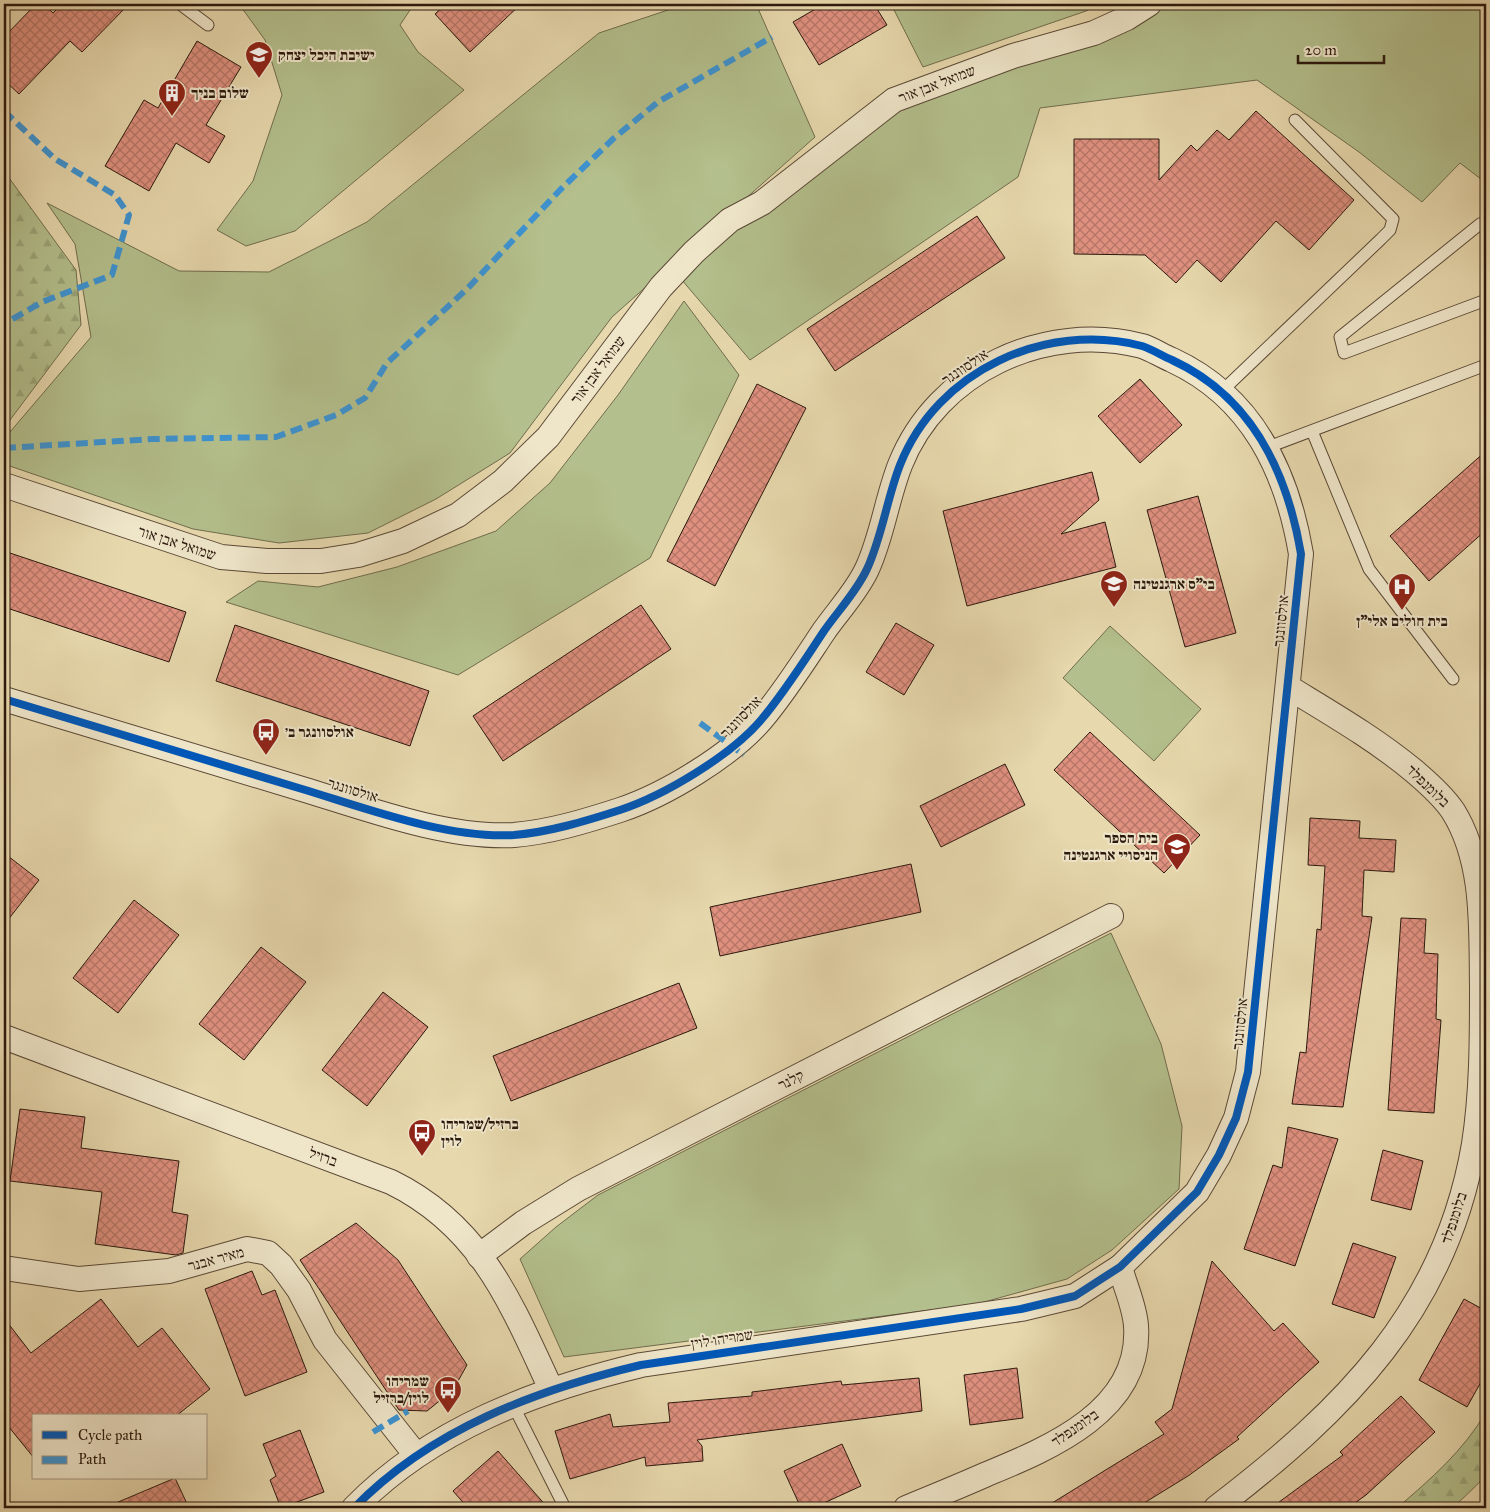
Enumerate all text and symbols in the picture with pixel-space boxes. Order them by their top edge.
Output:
scale bar [1298,32,1384,64]
school or university icon: ישיבת היכל יצחק [244,40,274,79]
text: 20 m [1305,41,1337,59]
place label: ישיבת היכל יצחק [278,46,375,64]
street label: שמואל אבן אור [896,61,978,107]
building icon: שלום בניך [157,78,187,117]
place label: שלום בניך [191,84,249,102]
street label: שמואל אבן אור [566,332,630,408]
street label: אולסוונגר [938,345,992,389]
street label: שמואל אבן אור [136,522,218,564]
school or university icon: בי"ס ארגנטינה [1099,569,1129,608]
hospital icon: בית חולים אלי"ן [1387,572,1417,611]
place label: בי"ס ארגנטינה [1133,575,1215,593]
street label: אולסוונגר [1269,594,1293,648]
place label: בית חולים אלי"ן [1356,612,1448,630]
street label: אולסוונגר [716,692,766,742]
bus stop icon: אולסוונגר ב׳ [251,717,281,756]
place label: אולסוונגר ב׳ [285,723,354,741]
street label: בלומנפלד [1403,761,1453,811]
street label: אולסוונגר [326,774,380,806]
place label: בית הספר הניסויי ארגנטינה [1063,829,1158,864]
school or university icon: בית הספר הניסויי ארגנטינה [1162,832,1192,871]
street label: אולסוונגר [1228,997,1252,1051]
street label: קלנר [775,1066,807,1094]
place label: ברזיל/שמריהו לוין [441,1115,519,1150]
bus stop icon: ברזיל/שמריהו לוין [407,1118,437,1157]
street label: ברזיל [306,1144,340,1170]
street label: בלומנפלד [1437,1190,1471,1246]
street label: מאיר אבנר [186,1243,246,1275]
street label: שמריהו לוין [690,1325,754,1353]
place label: שמריהו לוין/ברזיל [373,1372,429,1407]
bus stop icon: שמריהו לוין/ברזיל [433,1375,463,1414]
street label: בלומנפלד [1048,1405,1102,1451]
legend [32,1414,208,1480]
text: Cycle path [78,1426,143,1444]
text: Path [78,1450,107,1468]

